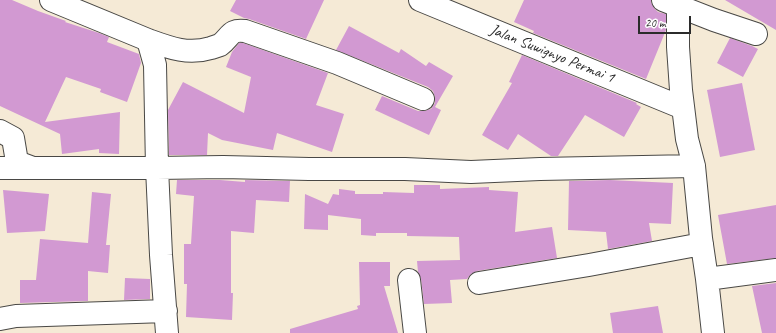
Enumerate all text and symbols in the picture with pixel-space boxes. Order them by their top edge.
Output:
scale bar [640,8,693,34]
text: 20 m [645,15,665,31]
street label: Jalan Suwignyo Permai 1 [487,20,617,88]

